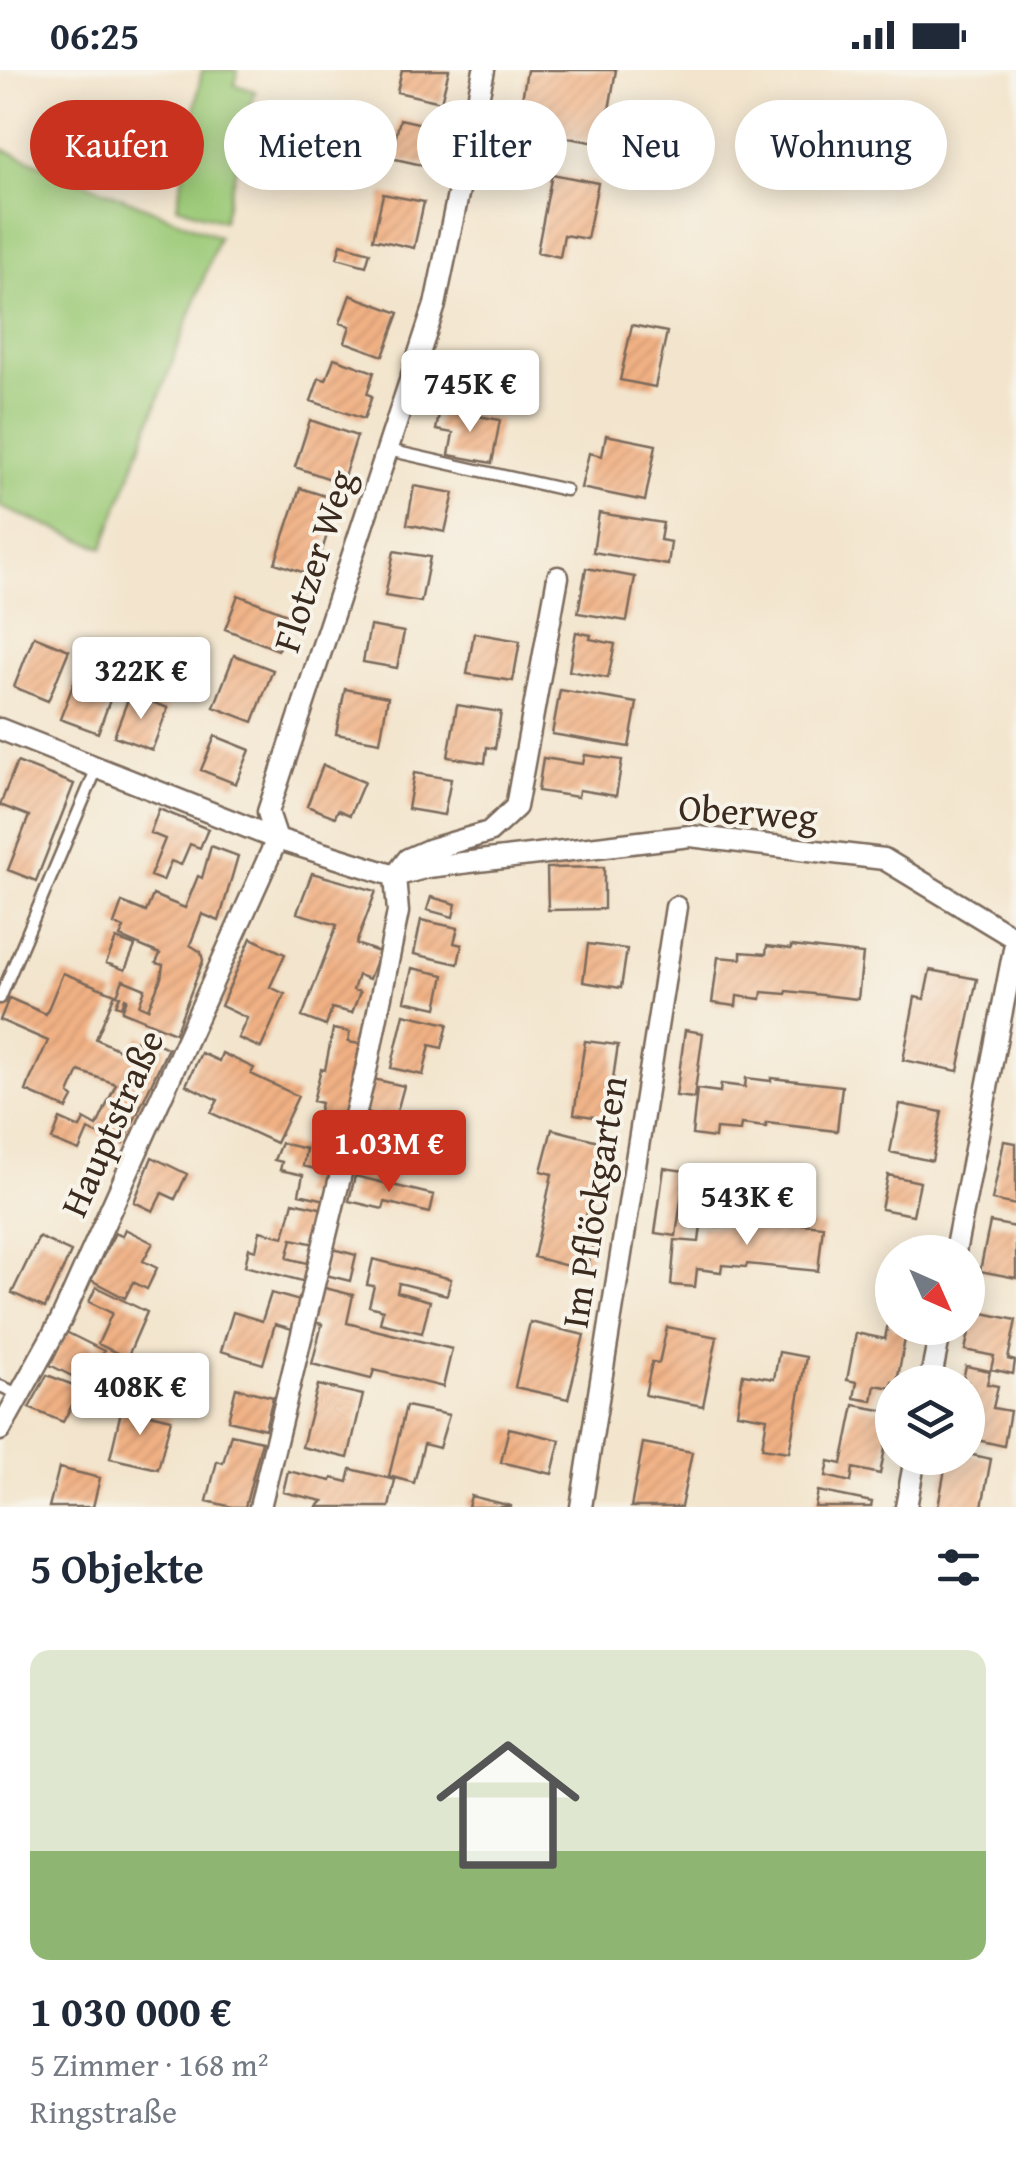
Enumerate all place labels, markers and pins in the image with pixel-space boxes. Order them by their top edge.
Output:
pin: 745K € [389,350,551,435]
pin: 322K € [60,637,222,722]
pin: 1.03M € [297,1110,481,1195]
pin: 543K € [666,1163,828,1248]
pin: 408K € [59,1353,221,1438]

